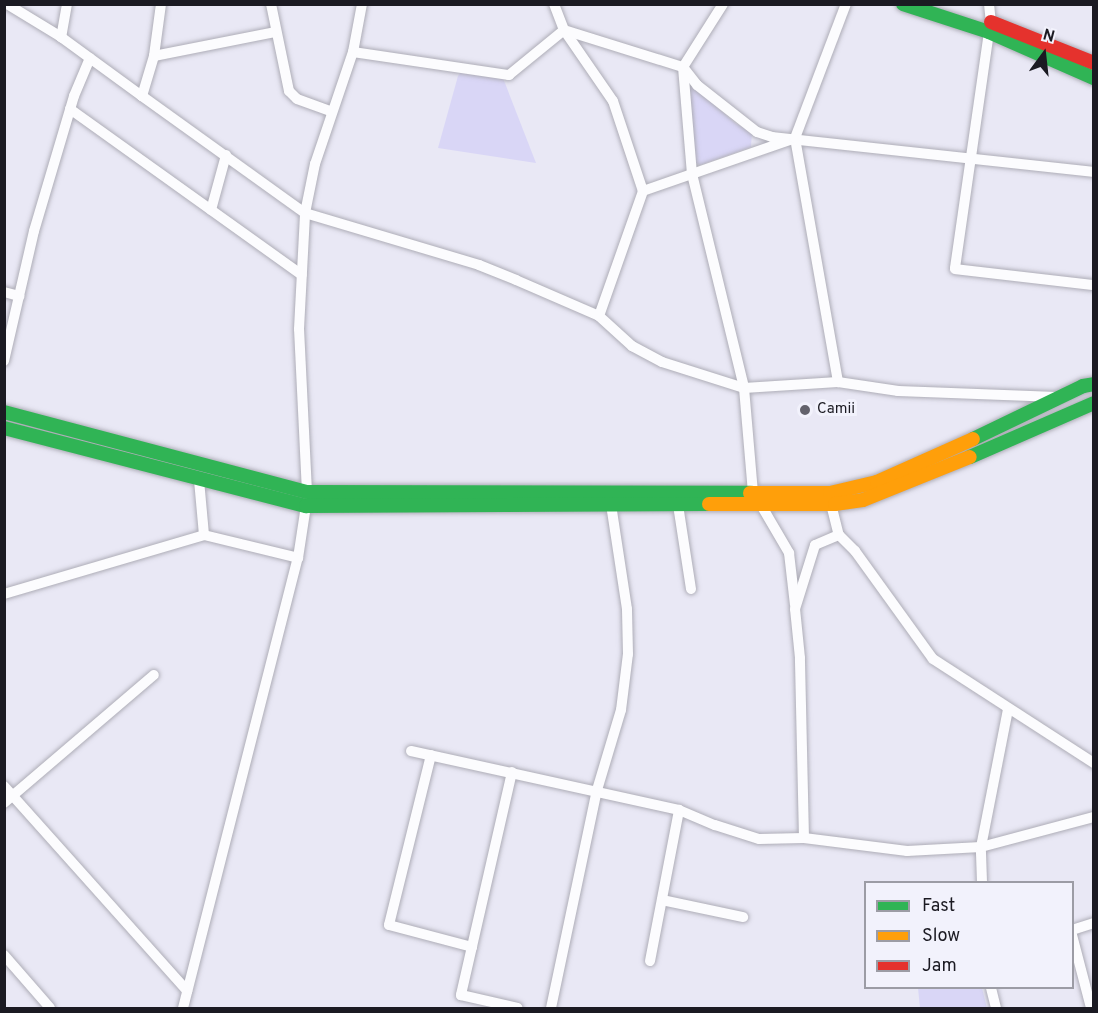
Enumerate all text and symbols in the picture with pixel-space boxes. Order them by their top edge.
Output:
north arrow [1014,24,1074,84]
text: N [1041,25,1057,48]
place label: Camii [817,401,855,419]
marker: Camii [798,403,812,417]
legend [864,881,1074,989]
text: Fast [922,895,955,918]
text: Slow [922,925,960,948]
text: Jam [922,955,957,978]

